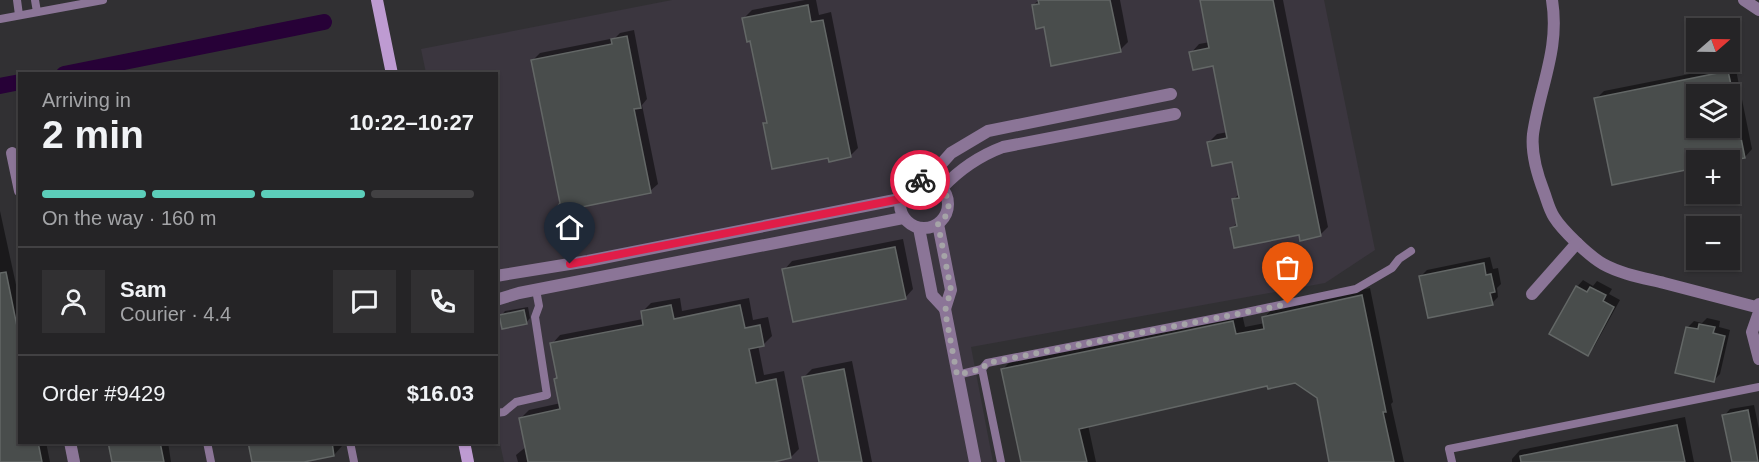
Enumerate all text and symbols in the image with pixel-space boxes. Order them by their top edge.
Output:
north arrow [1686,18,1740,72]
map controls [1686,18,1740,270]
button: layers [1686,84,1740,138]
text: Arriving in [42,89,131,111]
text: 10:22–10:27 [349,110,474,135]
text: 2 min [42,113,144,156]
courier [890,150,950,210]
button: + [1686,150,1740,204]
icon: bike [904,164,937,197]
pin [544,202,595,264]
text: On the way · 160 m [42,207,217,229]
icon: home [553,211,586,244]
button: − [1686,216,1740,270]
pin [1262,242,1313,304]
icon: bag [1271,251,1304,284]
button: person [42,270,105,333]
button: chat [333,270,396,333]
button: phone [411,270,474,333]
text: Sam [120,277,166,302]
text: Courier · 4.4 [120,303,231,325]
text: Order #9429 [42,381,166,406]
text: $16.03 [407,381,474,406]

